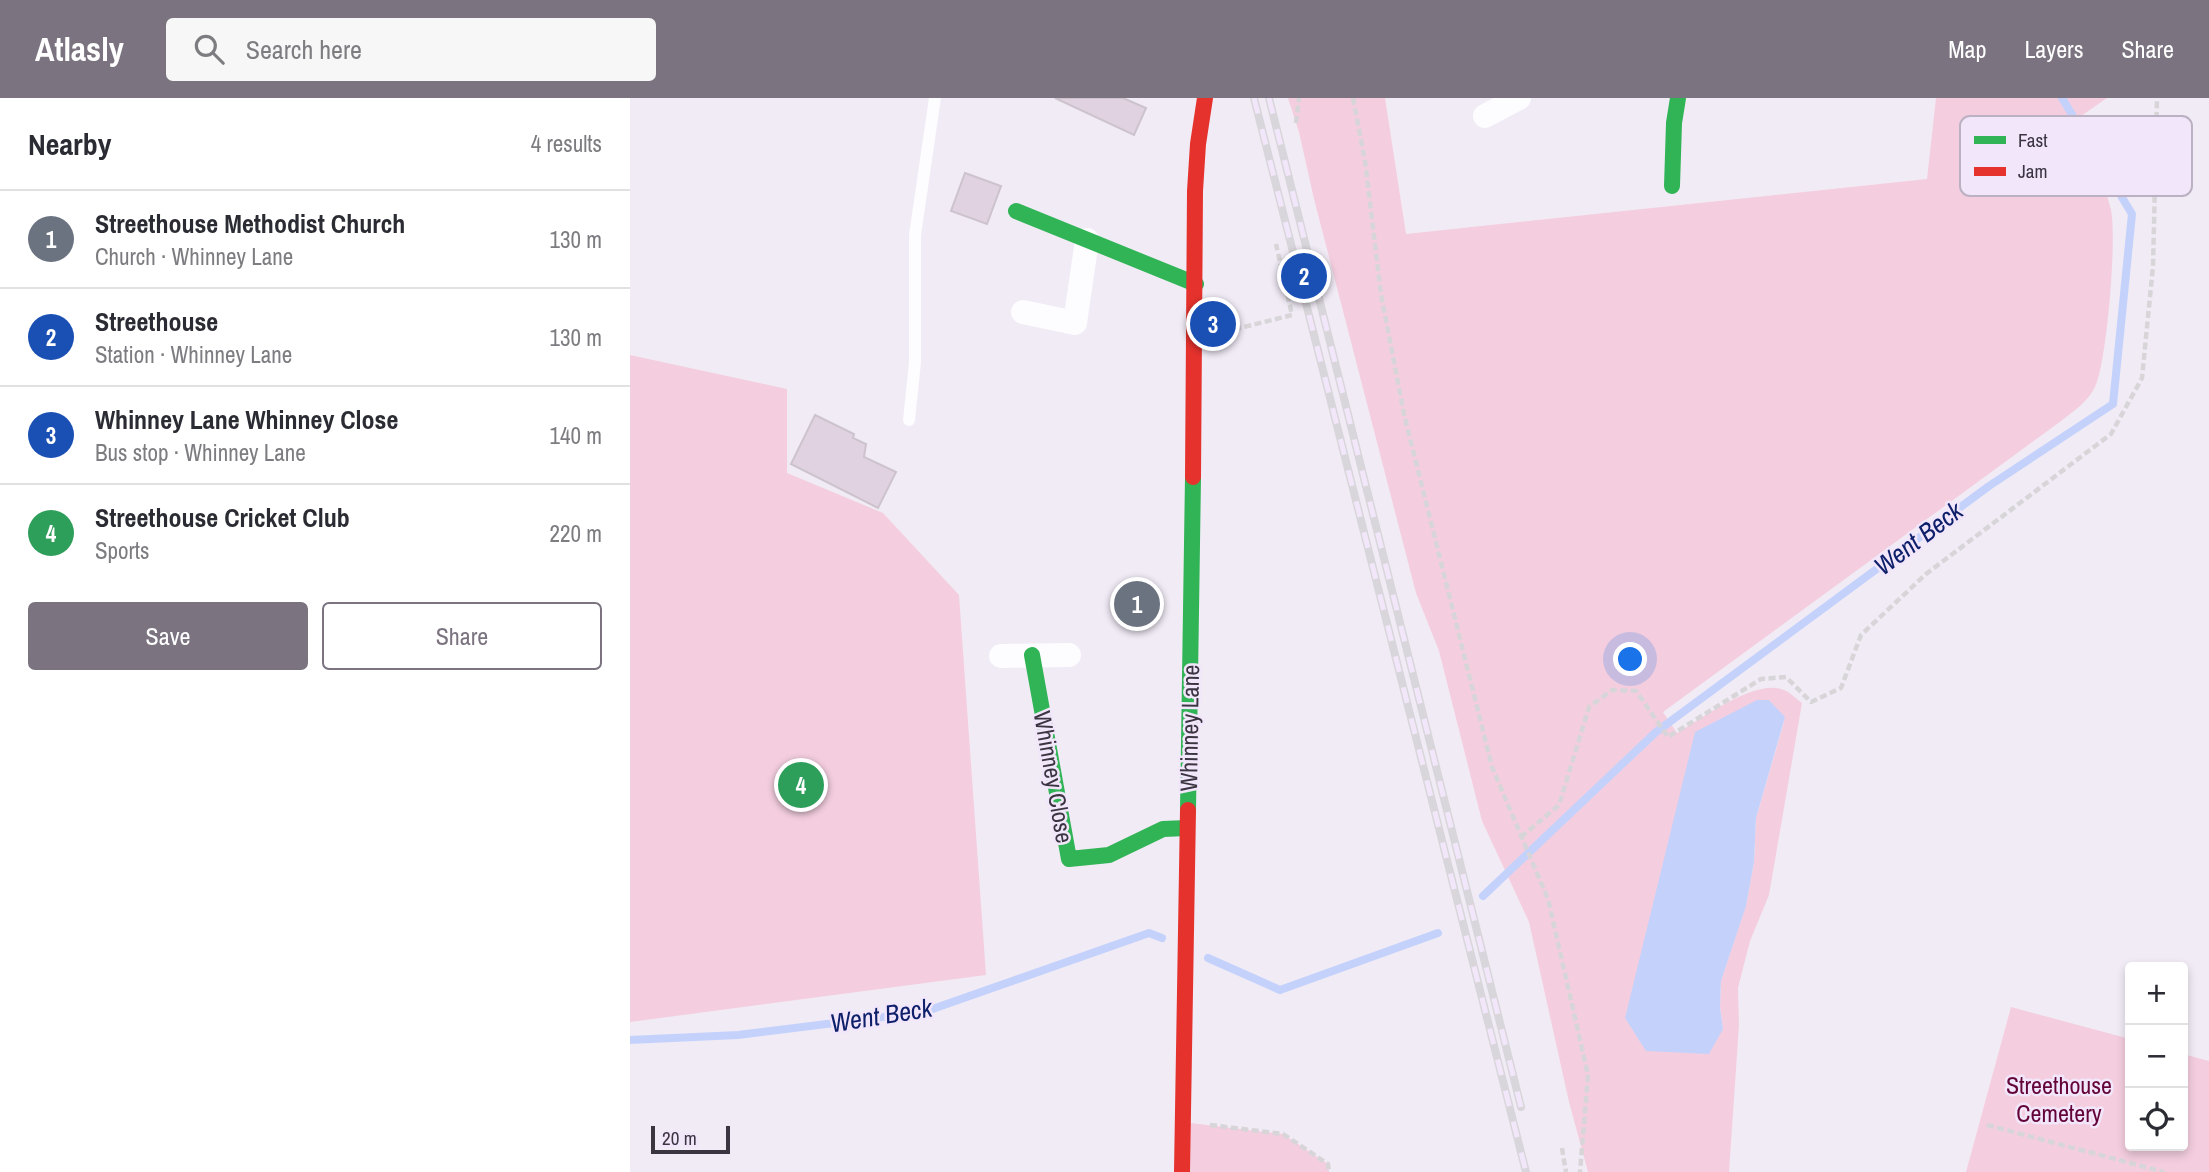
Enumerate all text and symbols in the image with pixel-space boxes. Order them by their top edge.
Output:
search box [166,18,656,81]
text: Atlasly [35,27,124,71]
icon: search [190,30,228,68]
text: Search here [246,32,362,67]
text: Map [1948,33,1986,65]
text: Layers [2024,33,2083,65]
text: Share [2121,33,2174,65]
legend [1960,116,2192,196]
text: Nearby [28,124,111,164]
text: Fast [2018,127,2048,153]
text: 4 results [531,128,602,159]
text: Jam [2018,158,2047,184]
text: Streethouse Methodist Church [95,206,405,241]
text: 1 [46,224,56,255]
text: 130 m [550,224,602,255]
text: Church · Whinney Lane [95,241,293,272]
pin: 2 [1281,250,1327,302]
pin: 3 [1190,298,1236,350]
text: Streethouse [95,304,218,339]
text: 2 [46,322,56,353]
text: 130 m [550,322,602,353]
text: Station · Whinney Lane [95,339,292,370]
text: Whinney Lane Whinney Close [95,402,398,437]
text: 3 [46,420,56,451]
text: 140 m [550,420,602,451]
text: Bus stop · Whinney Lane [95,437,306,468]
water label: Went Beck [1866,492,1971,583]
text: Streethouse Cricket Club [95,500,350,535]
text: 4 [46,518,56,549]
text: 220 m [550,518,602,549]
text: Sports [95,535,150,566]
pin: 1 [1114,578,1160,630]
button: Save [28,602,308,670]
button: Share [322,602,602,670]
your location [1613,642,1647,676]
street label: Whinney Lane [1172,664,1206,792]
street label: Whinney Close [1027,709,1081,845]
pin: 4 [778,759,824,811]
map controls [2125,962,2188,1151]
button: + [2125,962,2188,1025]
water label: Went Beck [828,989,936,1040]
button: − [2125,1025,2188,1088]
park label: Streethouse Cemetery [2006,1069,2112,1129]
button: locate [2125,1088,2188,1151]
scale bar [651,1123,730,1155]
text: 20 m [662,1125,697,1151]

